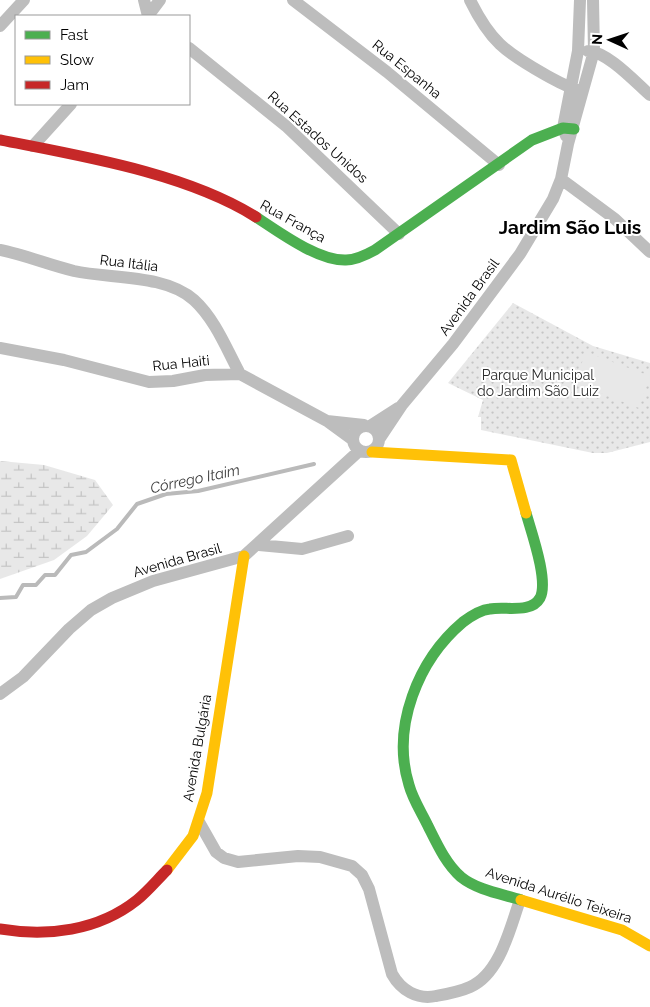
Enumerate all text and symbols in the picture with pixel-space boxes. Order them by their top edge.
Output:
legend [15,15,190,105]
north arrow [585,15,635,65]
text: Fast [60,26,88,44]
text: N [589,34,605,45]
street label: Rua Espanha [369,36,445,102]
text: Slow [60,51,94,69]
text: Jam [60,76,89,94]
street label: Rua Estados Unidos [265,88,371,186]
street label: Rua França [258,196,328,246]
district label: Jardim São Luis [499,216,641,238]
street label: Rua Itália [99,251,159,275]
street label: Avenida Brasil [436,255,502,339]
street label: Rua Haiti [152,352,210,374]
park label: Parque Municipal do Jardim São Luiz [477,367,599,399]
water label: Córrego Itaim [148,461,242,497]
street label: Avenida Brasil [131,540,223,580]
street label: Avenida Bulgária [180,693,214,803]
street label: Avenida Aurélio Teixeira [484,864,634,926]

